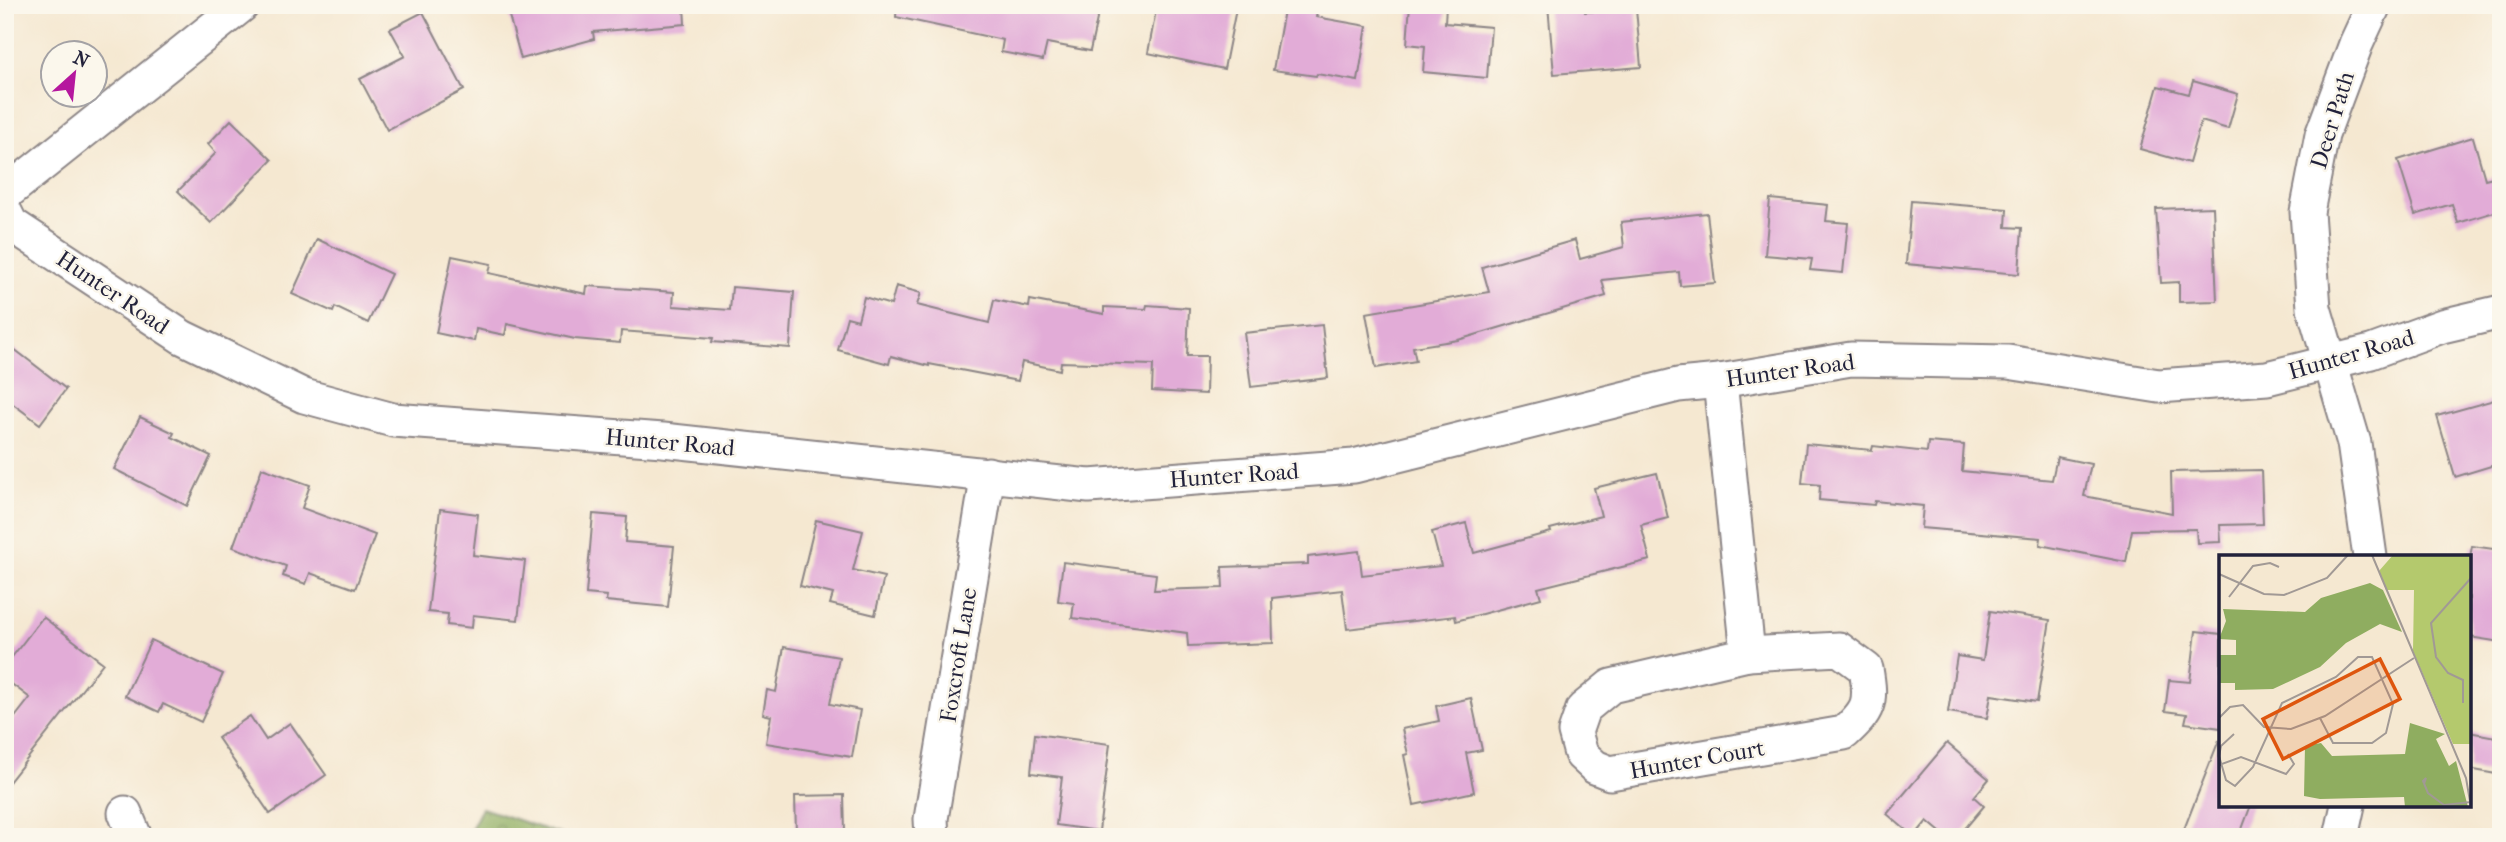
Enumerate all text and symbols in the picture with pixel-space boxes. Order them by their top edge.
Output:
north arrow [38,38,108,108]
text: N [70,47,93,73]
street label: Deer Path [2305,68,2360,172]
street label: Hunter Road [51,245,174,340]
street label: Hunter Road [2285,324,2418,385]
street label: Hunter Road [1724,348,1857,393]
street label: Hunter Road [604,423,736,462]
street label: Hunter Road [1168,457,1300,493]
inset map [2219,555,2471,807]
street label: Foxcroft Lane [935,586,982,724]
street label: Hunter Court [1628,734,1767,785]

